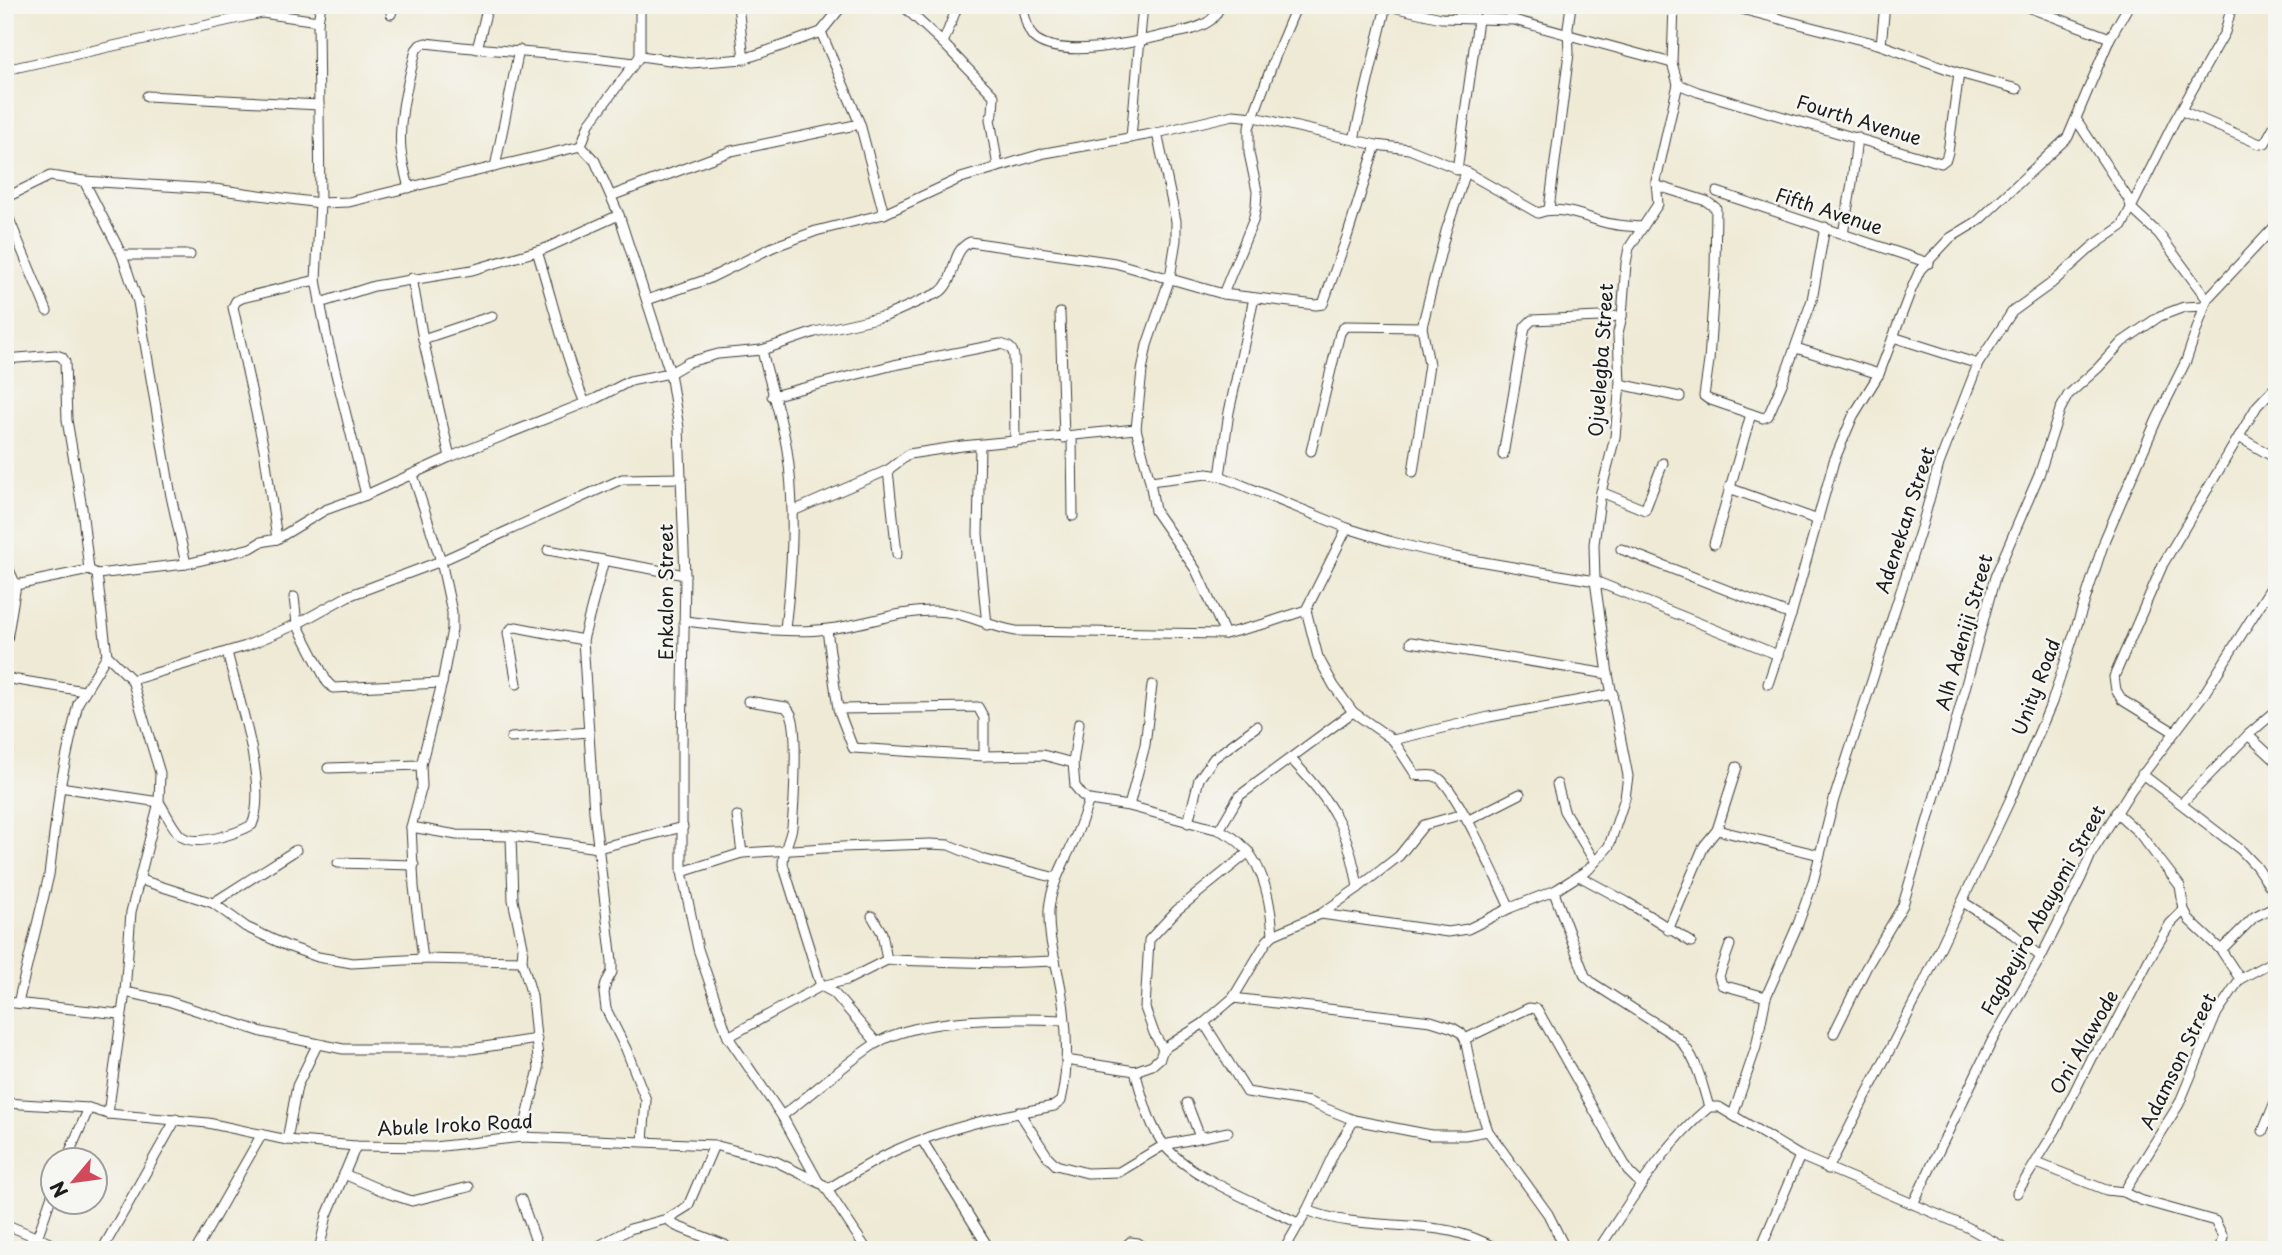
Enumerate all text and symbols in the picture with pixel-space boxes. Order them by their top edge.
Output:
street label: Fourth Avenue [1793,87,1925,151]
street label: Fifth Avenue [1772,180,1887,241]
street label: Ojuelegba Street [1581,282,1619,438]
street label: Adenekan Street [1867,443,1941,597]
street label: Enkalon Street [651,523,679,660]
street label: Alh Adeniji Street [1927,550,1999,713]
street label: Unity Road [2004,634,2066,739]
street label: Fagbeyiro Abayomi Street [1973,799,2112,1020]
street label: Oni Alawode [2042,984,2124,1099]
street label: Adamson Street [2132,987,2222,1134]
street label: Abule Iroko Road [376,1106,534,1142]
north arrow [38,1146,108,1216]
text: N [42,1176,74,1203]

